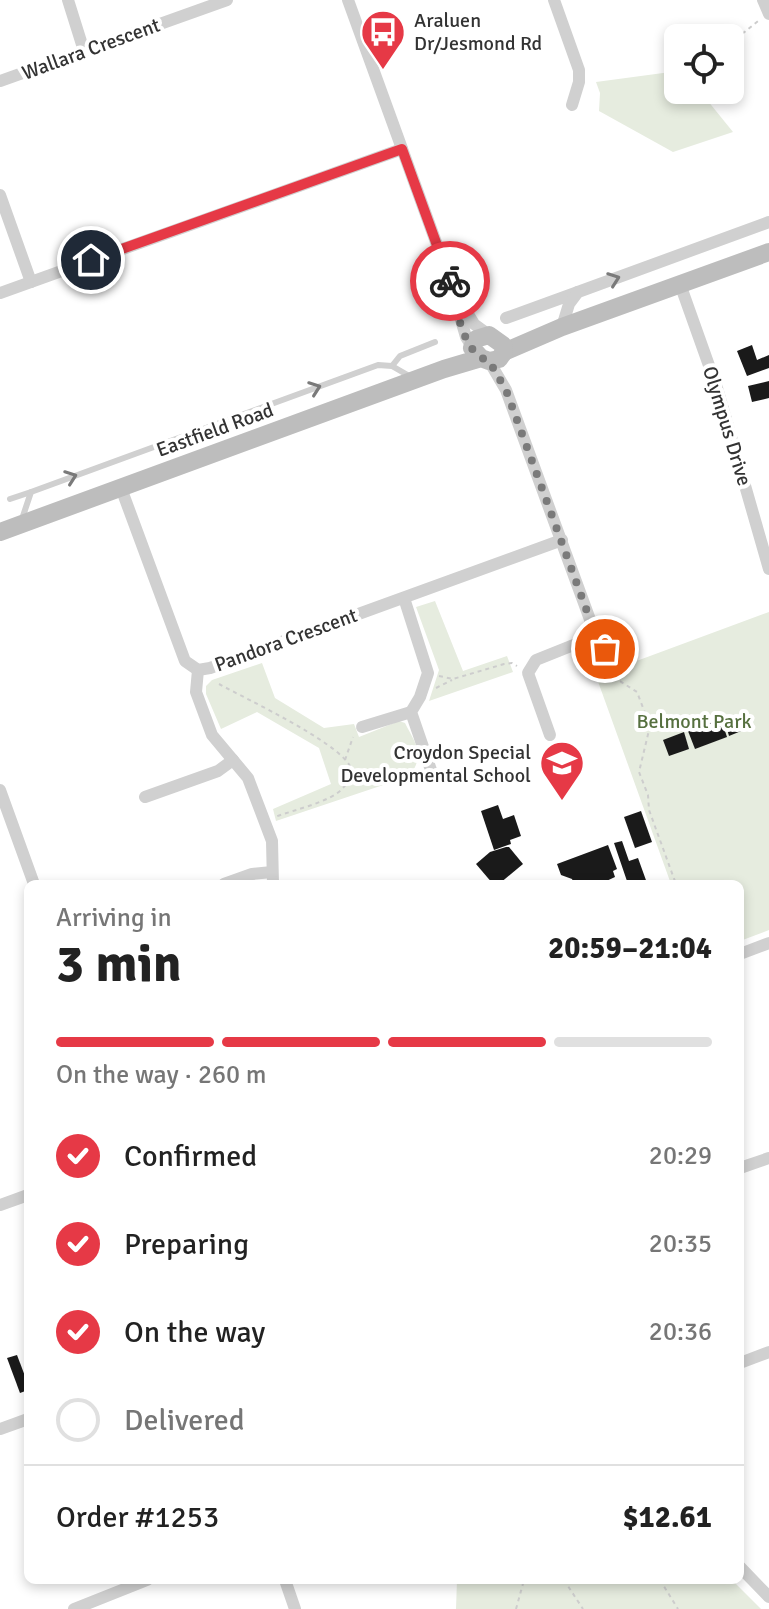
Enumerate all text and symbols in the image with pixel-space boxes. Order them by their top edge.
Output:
bus stop icon: Araluen Dr/Jesmond Rd [359,8,407,71]
place label: Araluen Dr/Jesmond Rd [414,8,542,56]
street label: Wallara Crescent [19,12,163,86]
map controls [664,24,744,104]
button: locate [664,24,744,104]
pin [57,226,125,294]
icon: home [69,238,113,282]
courier [410,241,490,321]
icon: bike [428,259,472,303]
one-way arrow [607,272,621,289]
street label: Olympus Drive [697,363,757,489]
one-way arrow [308,381,322,398]
street label: Eastfield Road [153,397,277,463]
one-way arrow [63,470,77,487]
street label: Pandora Crescent [211,603,361,677]
pin [571,615,639,683]
icon: bag [583,627,627,671]
park label: Belmont Park [636,709,752,734]
school or university icon: Croydon Special Developmental School [538,739,586,802]
place label: Croydon Special Developmental School [340,740,531,788]
text: Arriving in [56,902,172,934]
text: 20:59–21:04 [548,930,712,967]
text: 3 min [56,932,182,996]
text: On the way · 260 m [56,1059,266,1091]
icon: check [56,1134,100,1178]
text: Confirmed [124,1138,257,1175]
text: 20:29 [649,1140,712,1172]
icon: check [56,1222,100,1266]
text: Preparing [124,1226,249,1263]
text: 20:35 [649,1228,712,1260]
icon: check [56,1310,100,1354]
text: On the way [124,1314,265,1351]
text: 20:36 [649,1316,712,1348]
text: Delivered [124,1402,245,1439]
text: Order #1253 [56,1499,219,1536]
text: $12.61 [622,1499,712,1536]

